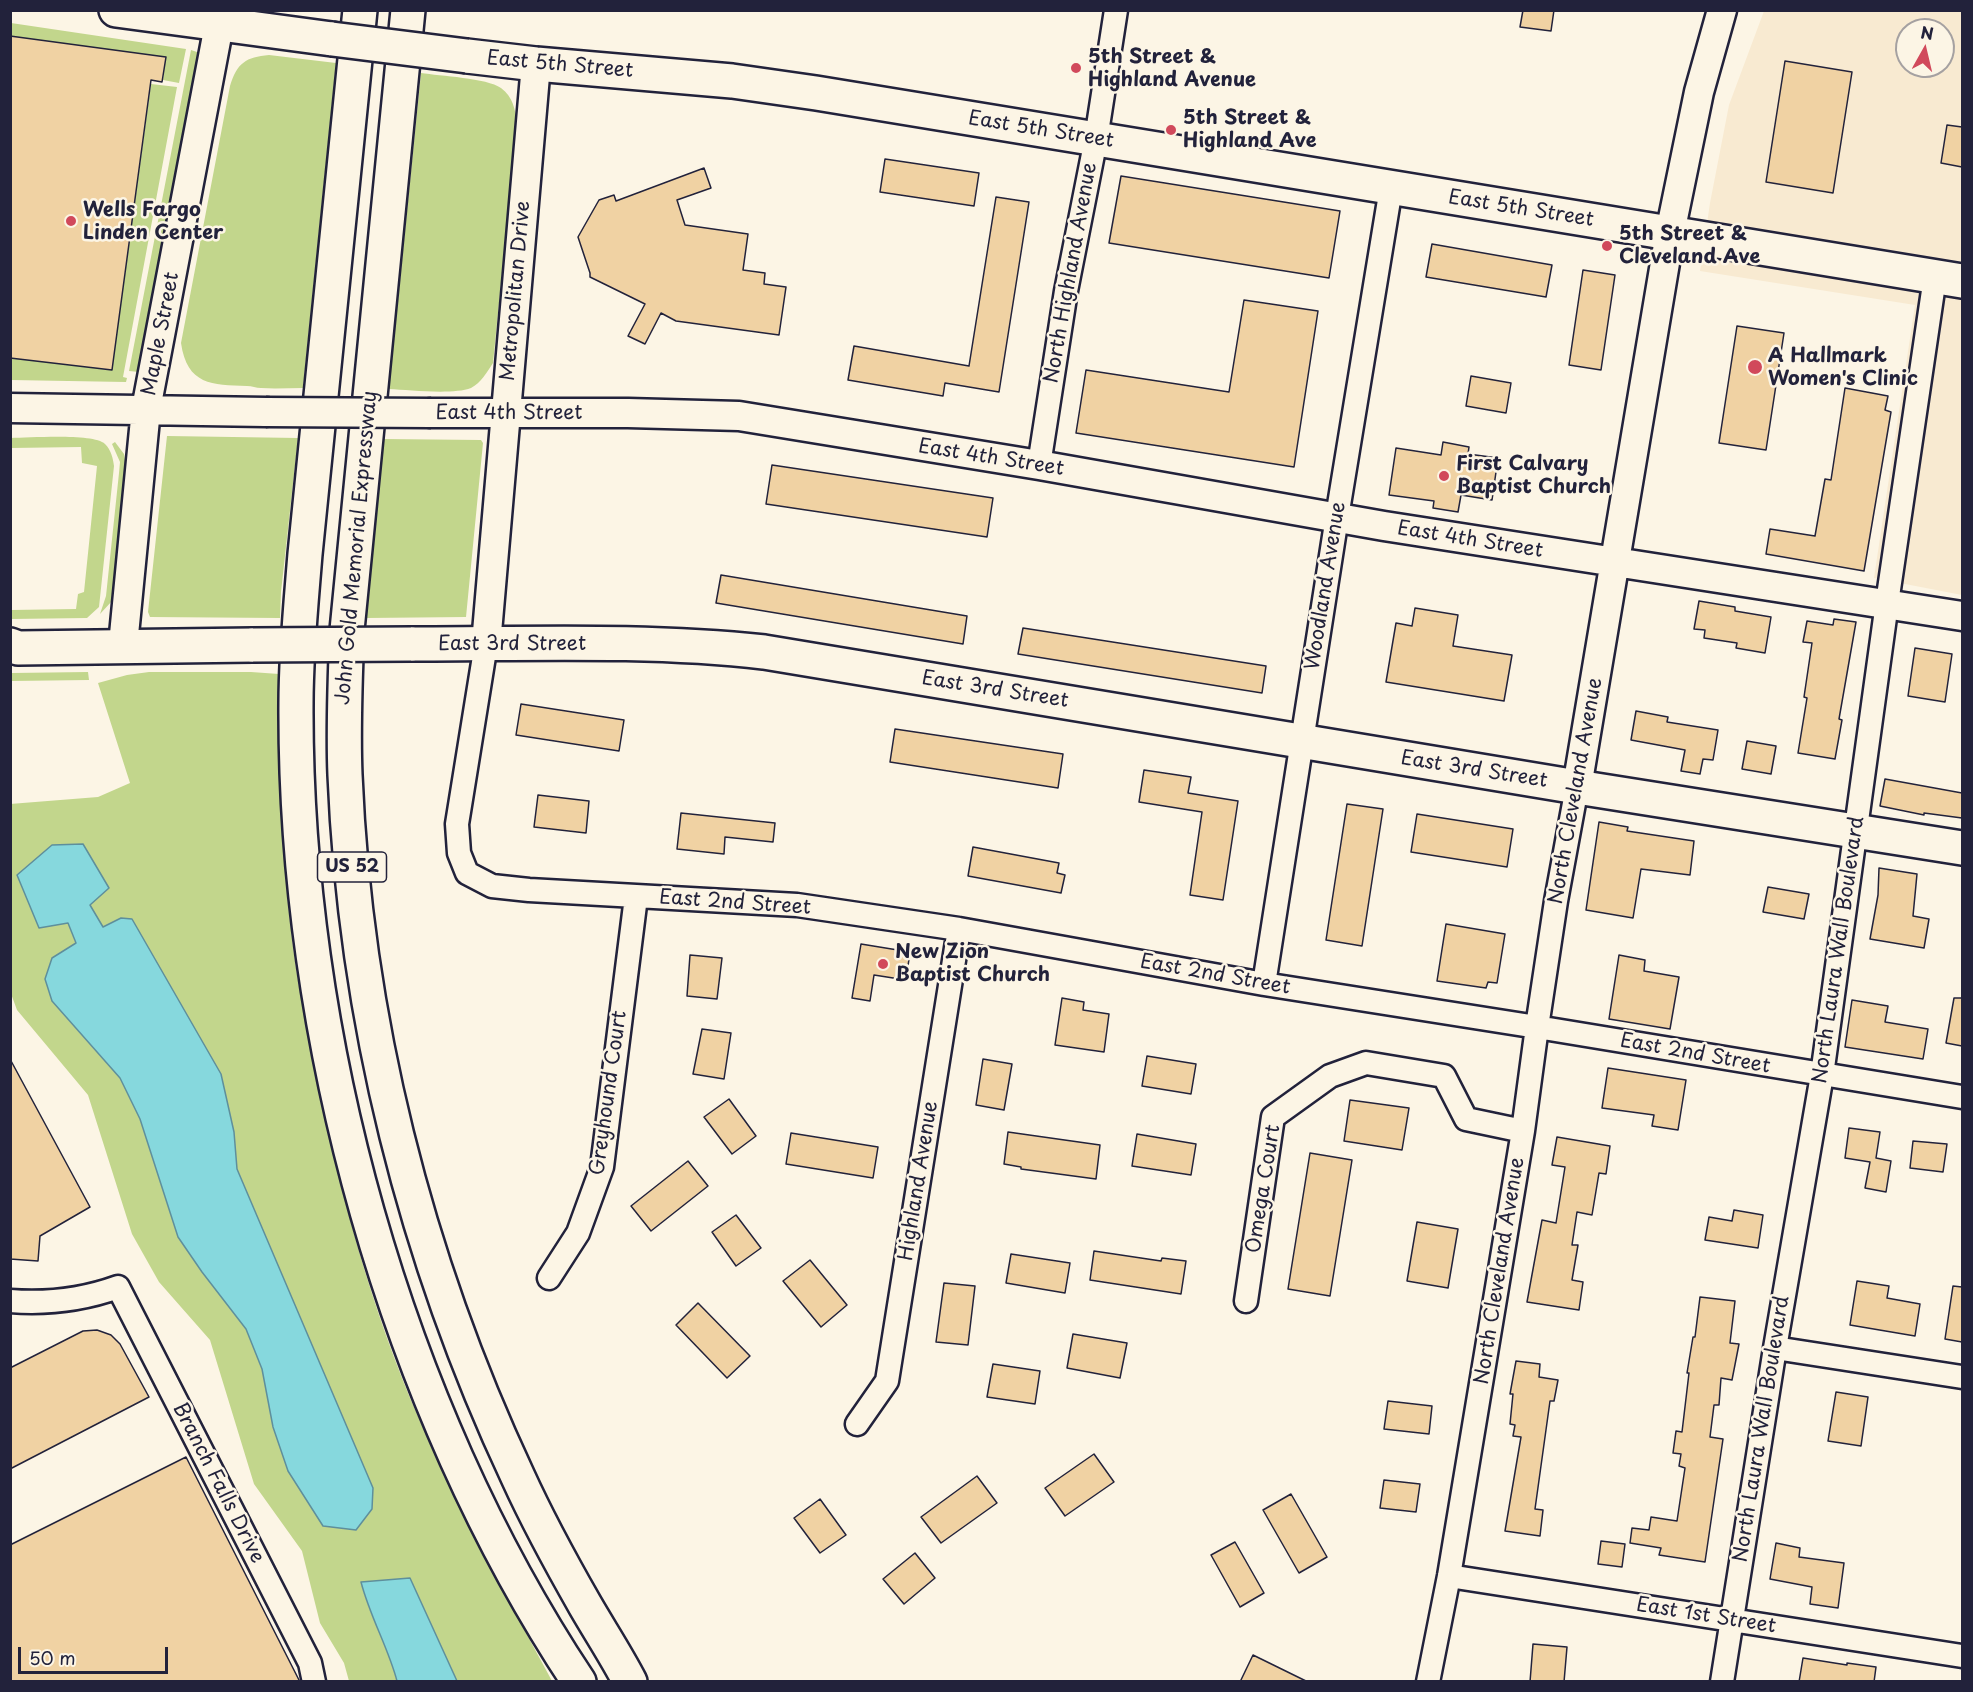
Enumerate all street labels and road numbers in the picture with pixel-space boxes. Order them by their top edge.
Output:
street label: East 5th Street [486,47,634,83]
street label: East 5th Street [967,107,1115,153]
street label: North Highland Avenue [1040,161,1102,385]
street label: East 5th Street [1447,186,1595,232]
street label: Metropolitan Drive [496,200,536,382]
street label: Maple Street [137,270,185,398]
street label: John Gold Memorial Expressway [331,390,383,706]
street label: East 4th Street [435,401,583,425]
street label: East 4th Street [916,435,1066,481]
street label: Woodland Avenue [1301,500,1351,672]
street label: East 4th Street [1395,517,1545,563]
street label: East 3rd Street [438,632,586,656]
street label: East 3rd Street [920,667,1070,713]
street label: North Cleveland Avenue [1544,676,1608,906]
street label: East 3rd Street [1399,747,1549,793]
street label: North Laura Wall Boulevard [1808,815,1870,1085]
road number: US 52 [318,852,386,882]
street label: East 2nd Street [658,886,812,920]
street label: East 2nd Street [1138,950,1292,1000]
street label: Greyhound Court [586,1009,632,1177]
street label: East 2nd Street [1618,1029,1772,1079]
street label: Highland Avenue [895,1099,943,1263]
street label: Omega Court [1242,1123,1286,1255]
street label: North Cleveland Avenue [1470,1156,1530,1386]
street label: North Laura Wall Boulevard [1729,1294,1795,1564]
street label: Branch Falls Drive [167,1399,269,1567]
street label: East 1st Street [1634,1593,1778,1639]

